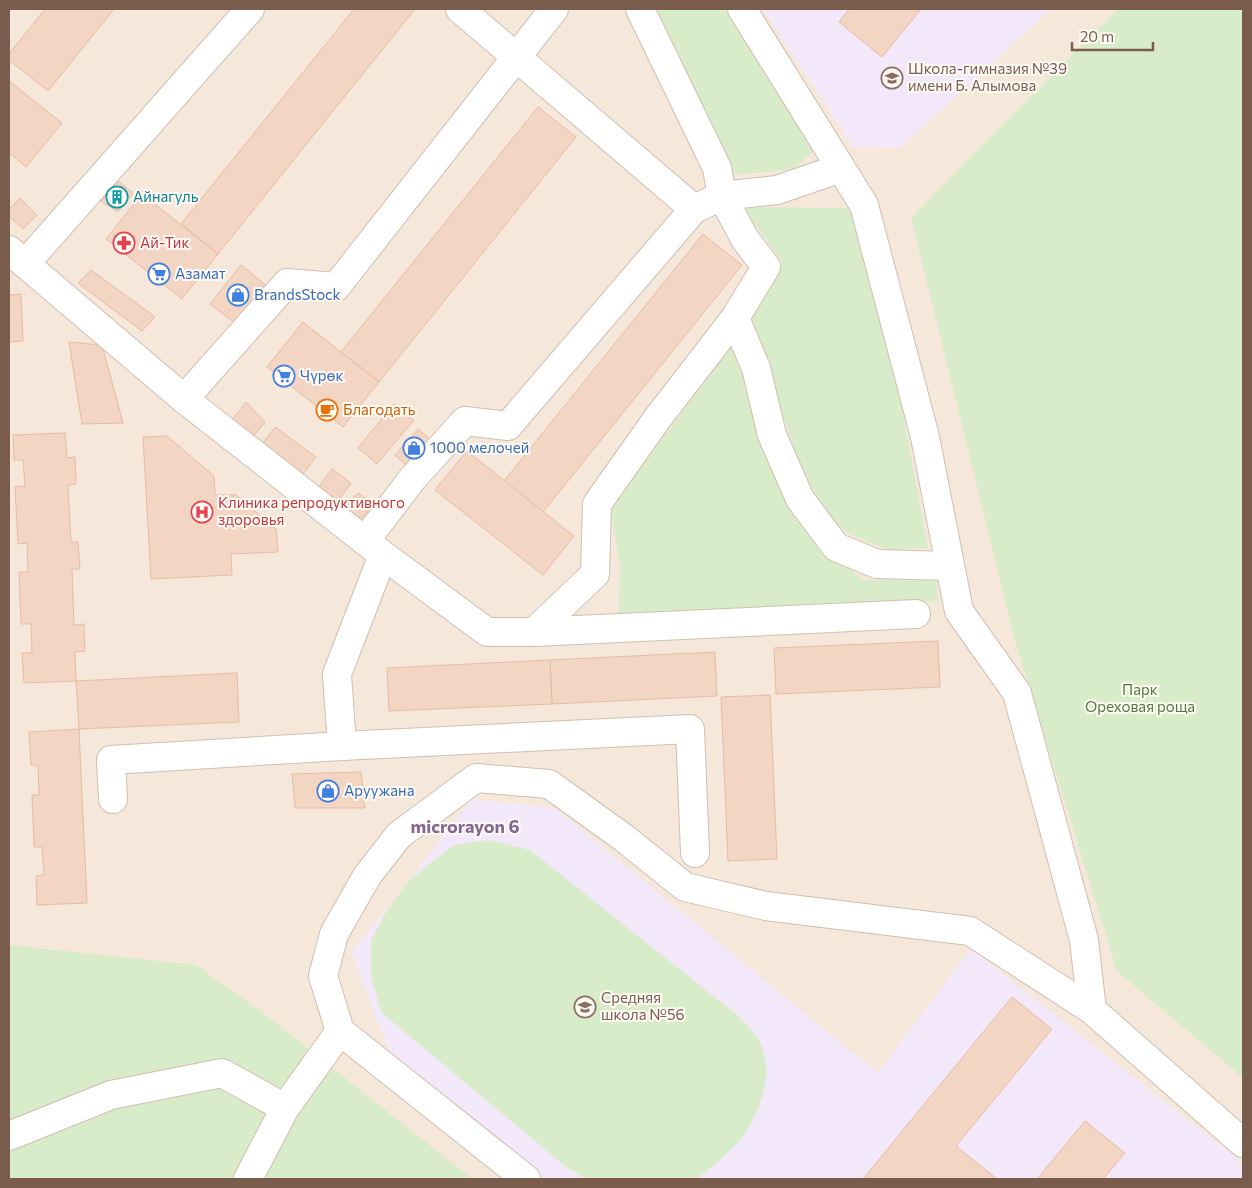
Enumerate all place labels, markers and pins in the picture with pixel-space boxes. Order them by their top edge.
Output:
place label: Школа-гимназия №39 имени Б. Алымова [908,59,1067,94]
school or university icon: Школа-гимназия №39 имени Б. Алымова [880,66,904,90]
building icon: Айнагуль [105,185,129,209]
place label: Айнагуль [133,187,199,205]
pharmacy icon: Ай-Тик [112,231,136,255]
place label: Ай-Тик [140,233,189,251]
supermarket icon: Азамат [147,262,171,286]
place label: Азамат [175,264,226,282]
shop icon: BrandsStock [226,283,250,307]
place label: BrandsStock [254,285,341,303]
supermarket icon: Чүрөк [272,364,296,388]
place label: Чүрөк [300,366,344,384]
cafe icon: Благодать [315,398,339,422]
place label: Благодать [343,400,416,418]
shop icon: 1000 мелочей [402,436,426,460]
place label: 1000 мелочей [430,438,529,456]
place label: Клиника репродуктивного здоровья [218,493,405,528]
hospital icon: Клиника репродуктивного здоровья [190,500,214,524]
shop icon: Аруужана [316,779,340,803]
place label: Аруужана [344,781,414,799]
place label: Средняя школа №56 [601,988,685,1023]
school or university icon: Средняя школа №56 [573,995,597,1019]

